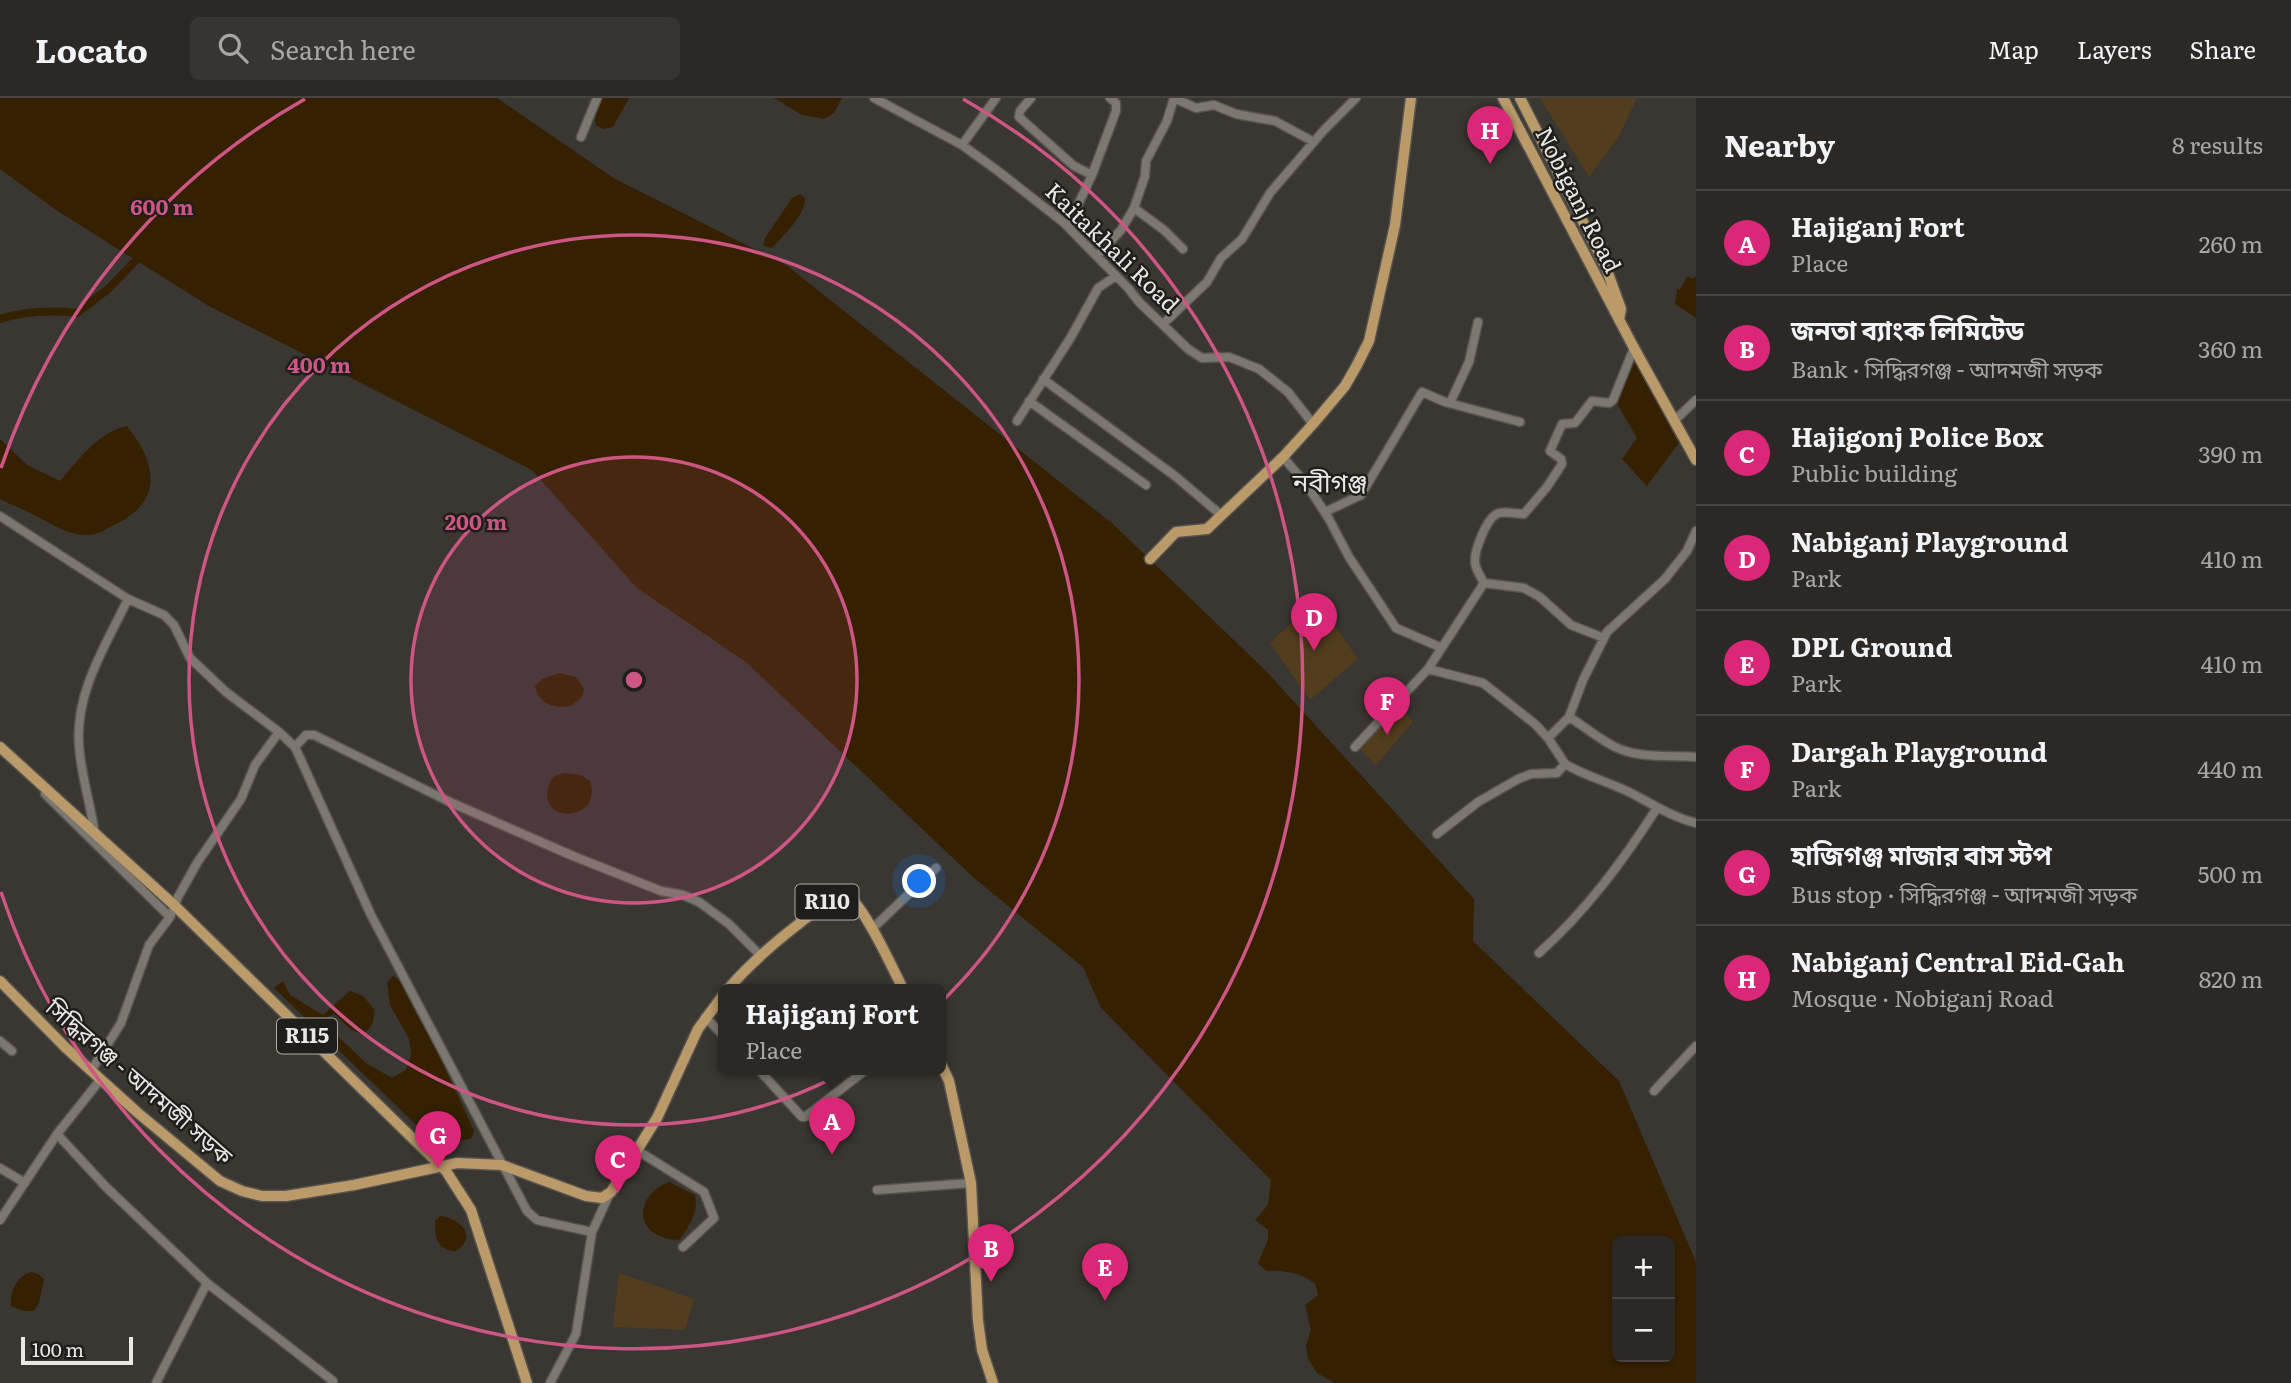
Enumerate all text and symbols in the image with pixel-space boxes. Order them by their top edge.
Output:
search box [190,17,680,80]
text: Locato [35,24,148,73]
icon: search [214,29,252,67]
text: Search here [270,29,416,68]
text: Map [1988,31,2039,66]
text: Layers [2077,31,2151,66]
text: Share [2189,31,2256,66]
pin: H [1467,106,1513,164]
street label: Nobiganj Road [1528,120,1631,278]
text: Nearby [1724,122,1835,166]
text: 8 results [2172,127,2263,161]
street label: Kaitakhali Road [1039,173,1188,320]
text: 600 m [130,190,194,221]
text: Hajiganj Fort [1791,206,1965,245]
text: A [1738,226,1756,260]
text: 260 m [2199,226,2263,260]
text: Place [1791,245,1848,279]
text: জনতা ব্যাংক লিমিটেড [1791,309,2024,348]
text: B [1739,331,1755,365]
text: 360 m [2198,331,2263,365]
text: 400 m [287,348,351,379]
text: Bank · সিদ্ধিরগঞ্জ - আদমজী সড়ক [1791,351,2103,385]
text: Hajigonj Police Box [1791,416,2044,455]
text: C [1739,436,1755,470]
text: 390 m [2198,436,2263,470]
text: Public building [1791,455,1957,489]
district label: নবীগঞ্জ [1292,461,1367,500]
text: 200 m [445,505,507,536]
text: Nabiganj Playground [1791,521,2068,560]
text: D [1738,541,1756,575]
text: 410 m [2201,541,2263,575]
text: Park [1791,560,1841,594]
pin: D [1291,593,1337,651]
text: DPL Ground [1791,626,1953,665]
text: E [1739,646,1755,680]
text: 410 m [2201,646,2263,680]
text: Park [1791,665,1841,699]
centre of rings [622,668,646,692]
pin: F [1364,677,1410,735]
text: Dargah Playground [1791,731,2047,770]
text: F [1740,751,1754,785]
text: 440 m [2197,751,2263,785]
text: Park [1791,770,1841,804]
text: হাজিগঞ্জ মাজার বাস স্টপ [1791,834,2052,873]
text: G [1738,856,1756,890]
text: 500 m [2198,856,2263,890]
your location [902,864,936,898]
text: Bus stop · সিদ্ধিরগঞ্জ - আদমজী সড়ক [1791,876,2138,910]
road number: R110 [796,884,858,920]
text: Nabiganj Central Eid-Gah [1791,941,2125,980]
text: H [1737,961,1757,995]
text: 820 m [2199,961,2263,995]
text: Mosque · Nobiganj Road [1791,980,2054,1014]
popup [718,984,946,1075]
street label: সিদ্ধিরগঞ্জ - আদমজী সড়ক [39,989,242,1172]
text: Hajiganj Fort [745,993,919,1032]
road number: R115 [277,1018,337,1054]
text: Place [745,1032,802,1066]
pin: A [809,1097,855,1155]
pin: G [415,1111,461,1169]
pin: C [595,1135,641,1193]
pin: B [968,1224,1014,1282]
map controls [1612,1236,1675,1362]
button: + [1612,1236,1675,1299]
pin: E [1082,1243,1128,1301]
button: − [1612,1299,1675,1362]
scale bar [21,1334,133,1366]
text: 100 m [32,1335,84,1363]

